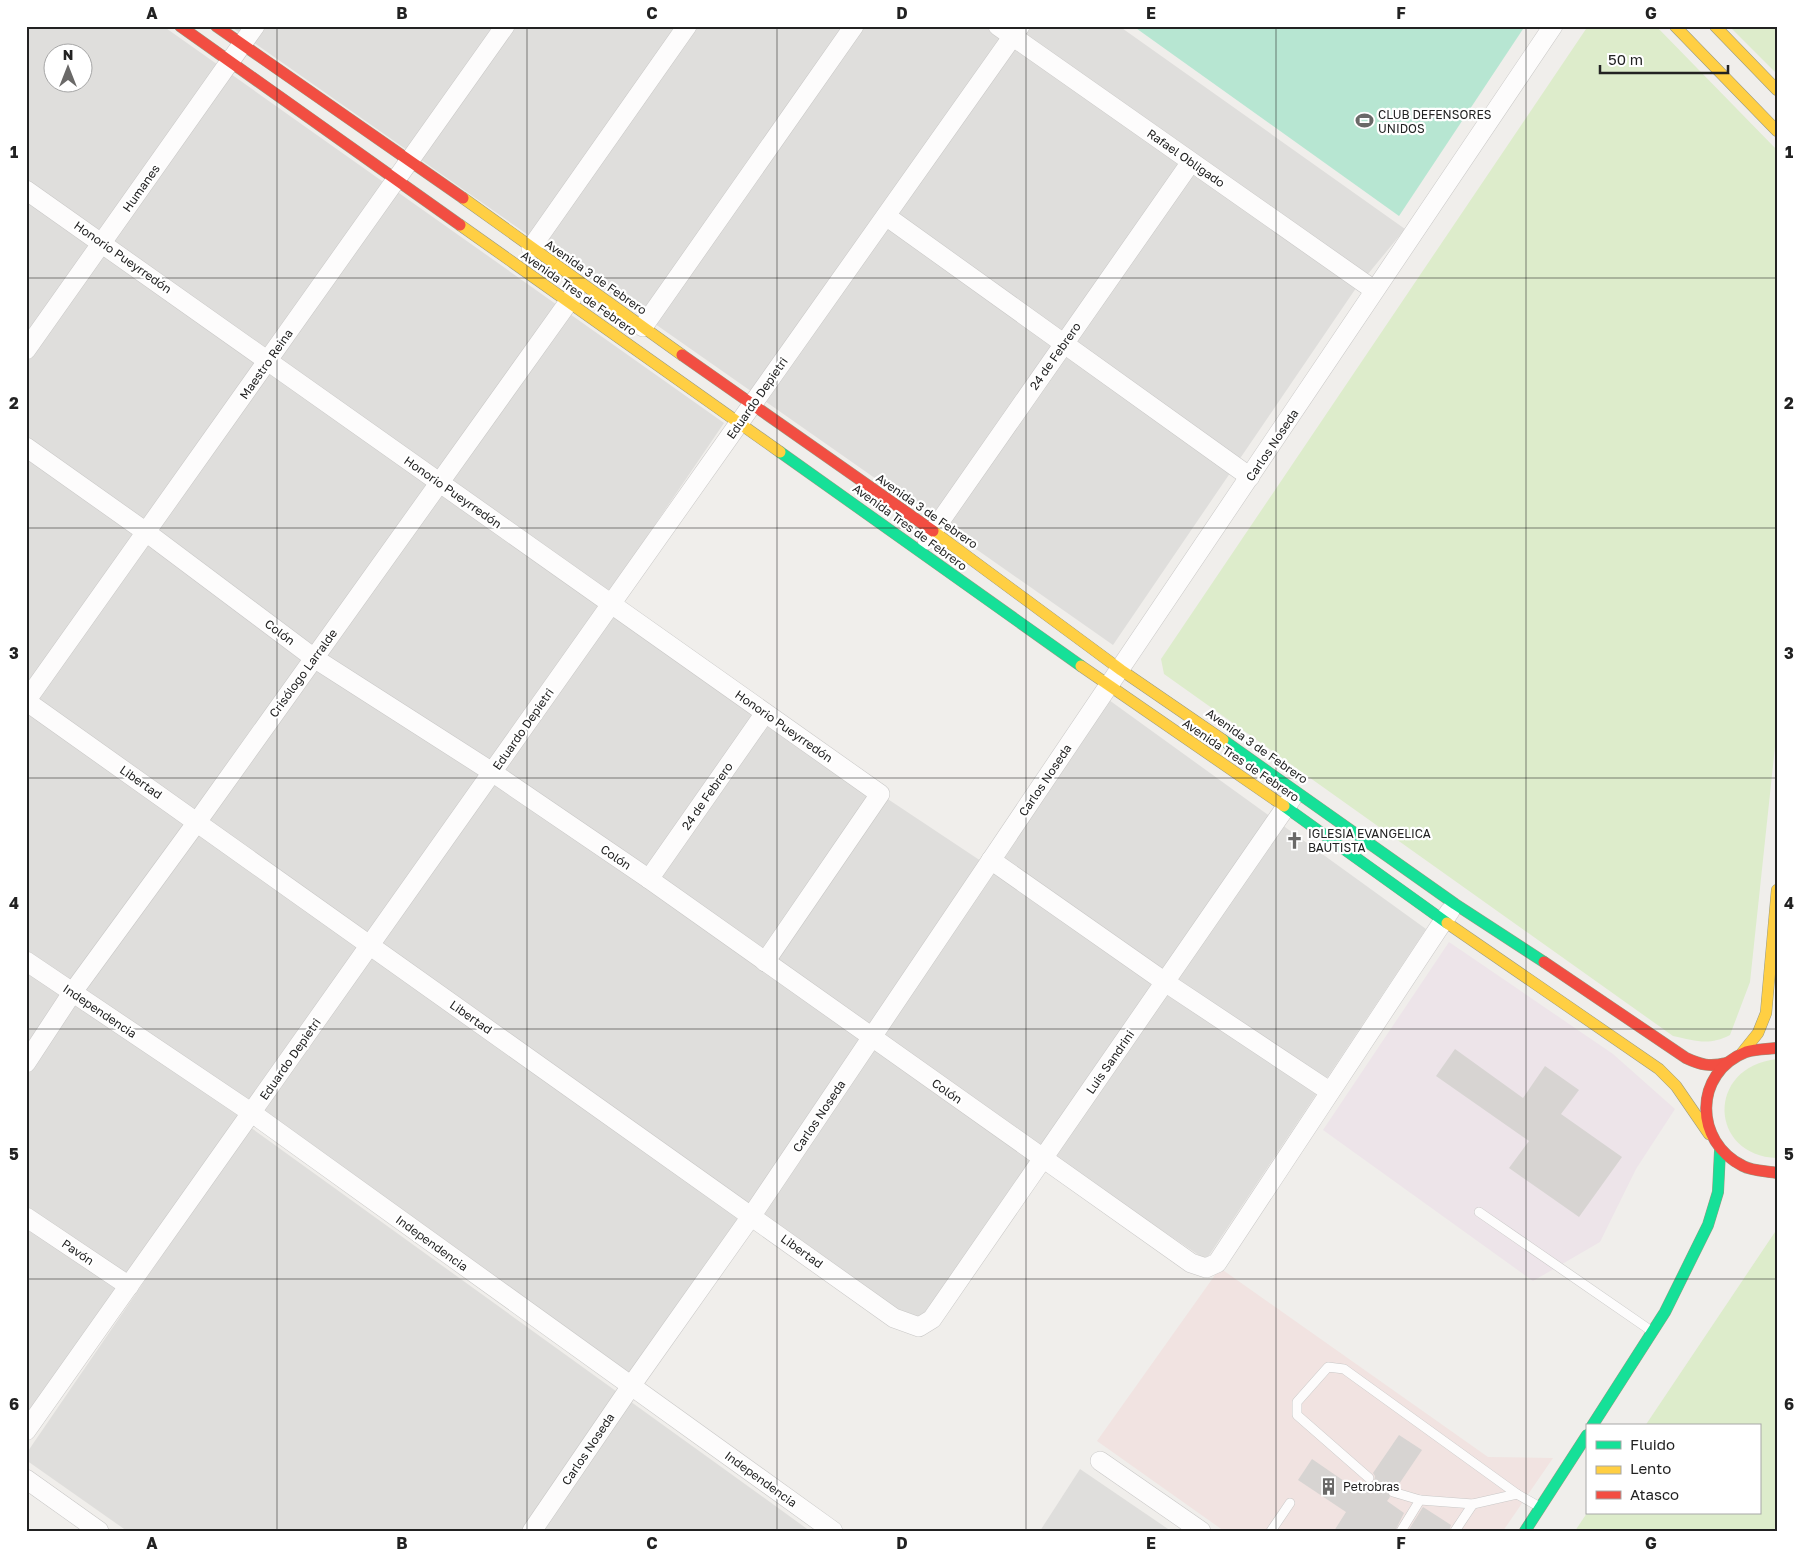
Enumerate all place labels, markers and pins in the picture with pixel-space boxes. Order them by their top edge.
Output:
place label: CLUB DEFENSORES UNIDOS [1378,107,1492,136]
sports icon: CLUB DEFENSORES UNIDOS [1354,111,1374,131]
place label: IGLESIA EVANGELICA BAUTISTA [1308,826,1431,855]
church icon: IGLESIA EVANGELICA BAUTISTA [1284,830,1304,850]
building icon: Petrobras [1319,1476,1339,1496]
place label: Petrobras [1343,1479,1399,1494]

